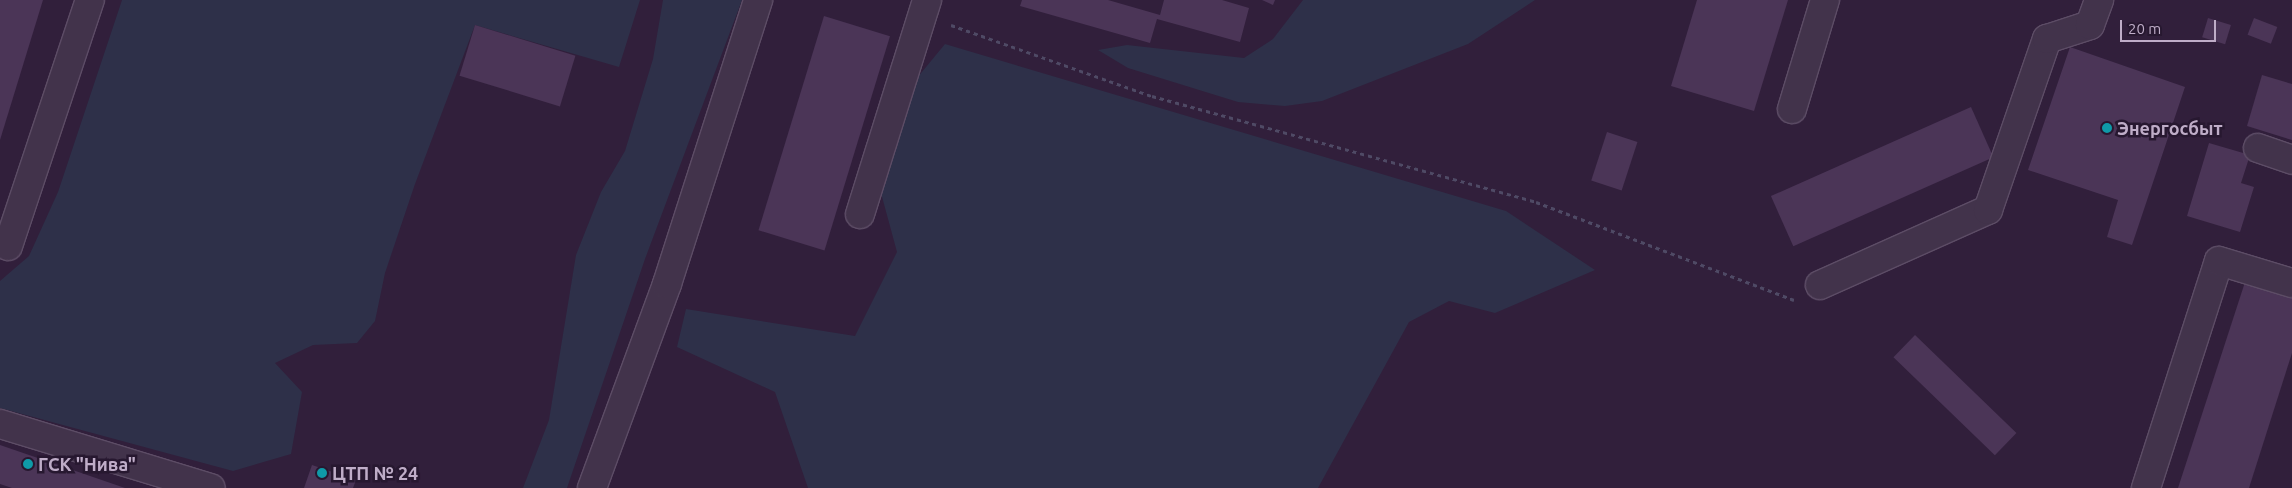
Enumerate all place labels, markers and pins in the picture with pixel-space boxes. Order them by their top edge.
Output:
place label: Энергосбыт [2117,117,2223,139]
marker: Энергосбыт [2101,122,2113,134]
place label: ГСК "Нива" [38,453,136,475]
marker: ГСК "Нива" [22,458,34,470]
place label: ЦТП № 24 [332,462,418,484]
marker: ЦТП № 24 [316,467,328,479]

